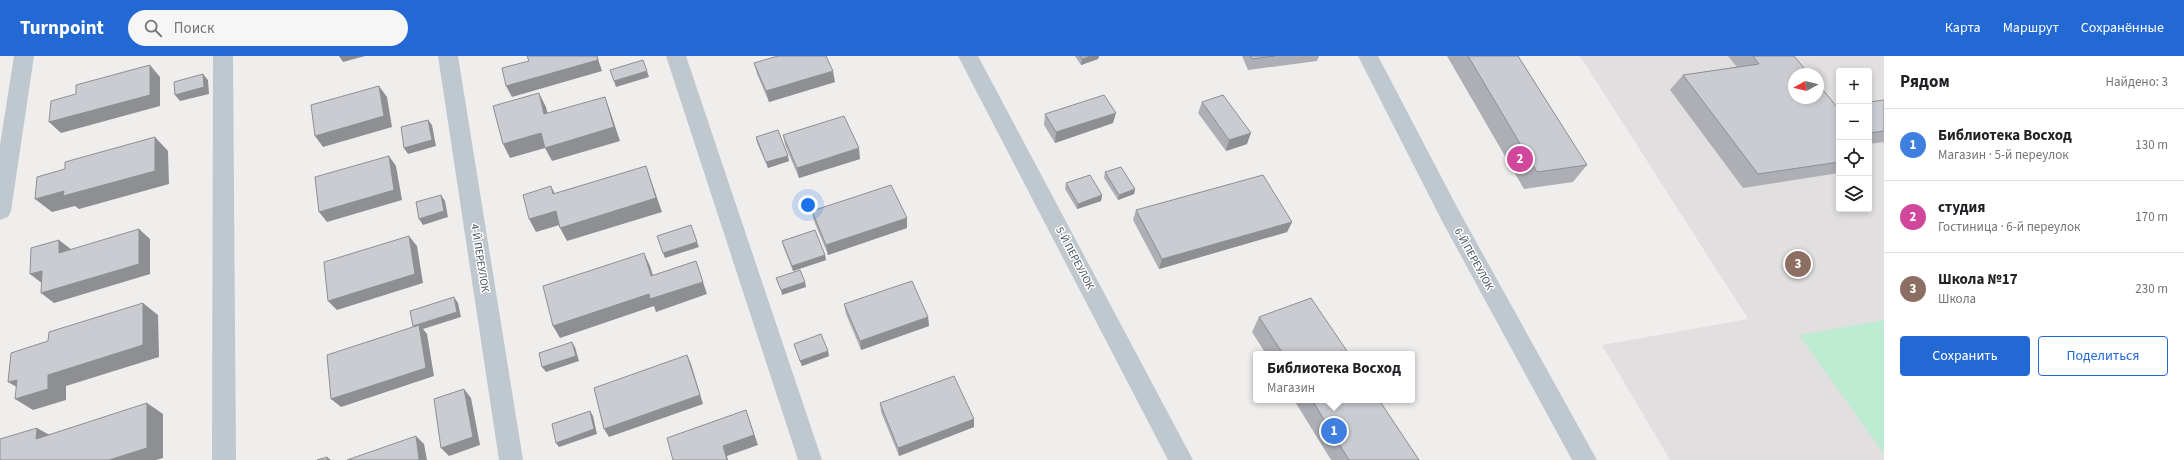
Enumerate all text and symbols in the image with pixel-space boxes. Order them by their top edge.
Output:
search box [128,10,408,46]
text: Turnpoint [20,15,104,42]
icon: search [142,17,164,39]
text: Поиск [174,18,214,39]
text: Карта [1945,18,1981,38]
text: Маршрут [2003,18,2059,38]
text: Сохранённые [2081,18,2164,38]
north arrow [1788,68,1824,104]
map controls [1836,68,1872,212]
button: + [1836,68,1872,104]
text: Рядом [1900,70,1950,94]
text: Найдено: 3 [2106,73,2168,91]
button: − [1836,104,1872,140]
text: Библиотека Восход [1938,125,2072,146]
text: 1 [1910,136,1916,154]
text: 130 m [2135,136,2168,154]
button: locate [1836,140,1872,176]
pin: 2 [1507,144,1533,174]
text: Магазин · 5-й переулок [1938,146,2069,164]
button: layers [1836,176,1872,212]
your location [798,195,818,215]
text: студия [1938,197,1985,218]
text: 2 [1910,208,1916,226]
text: 170 m [2135,208,2168,226]
text: Гостиница · 6-й переулок [1938,218,2080,236]
street label: 4-Й ПЕРЕУЛОК [467,223,493,294]
street label: 5-Й ПЕРЕУЛОК [1052,224,1098,292]
street label: 6-Й ПЕРЕУЛОК [1451,225,1498,293]
pin: 3 [1785,249,1811,279]
text: Школа №17 [1938,269,2018,290]
text: 3 [1910,280,1916,298]
text: 230 m [2135,280,2168,298]
text: Школа [1938,290,1976,308]
button: Сохранить [1900,336,2030,376]
button: Поделиться [2038,336,2168,376]
popup [1253,351,1415,403]
text: Библиотека Восход [1267,358,1401,379]
text: Магазин [1267,379,1315,397]
pin: 1 [1321,416,1347,446]

